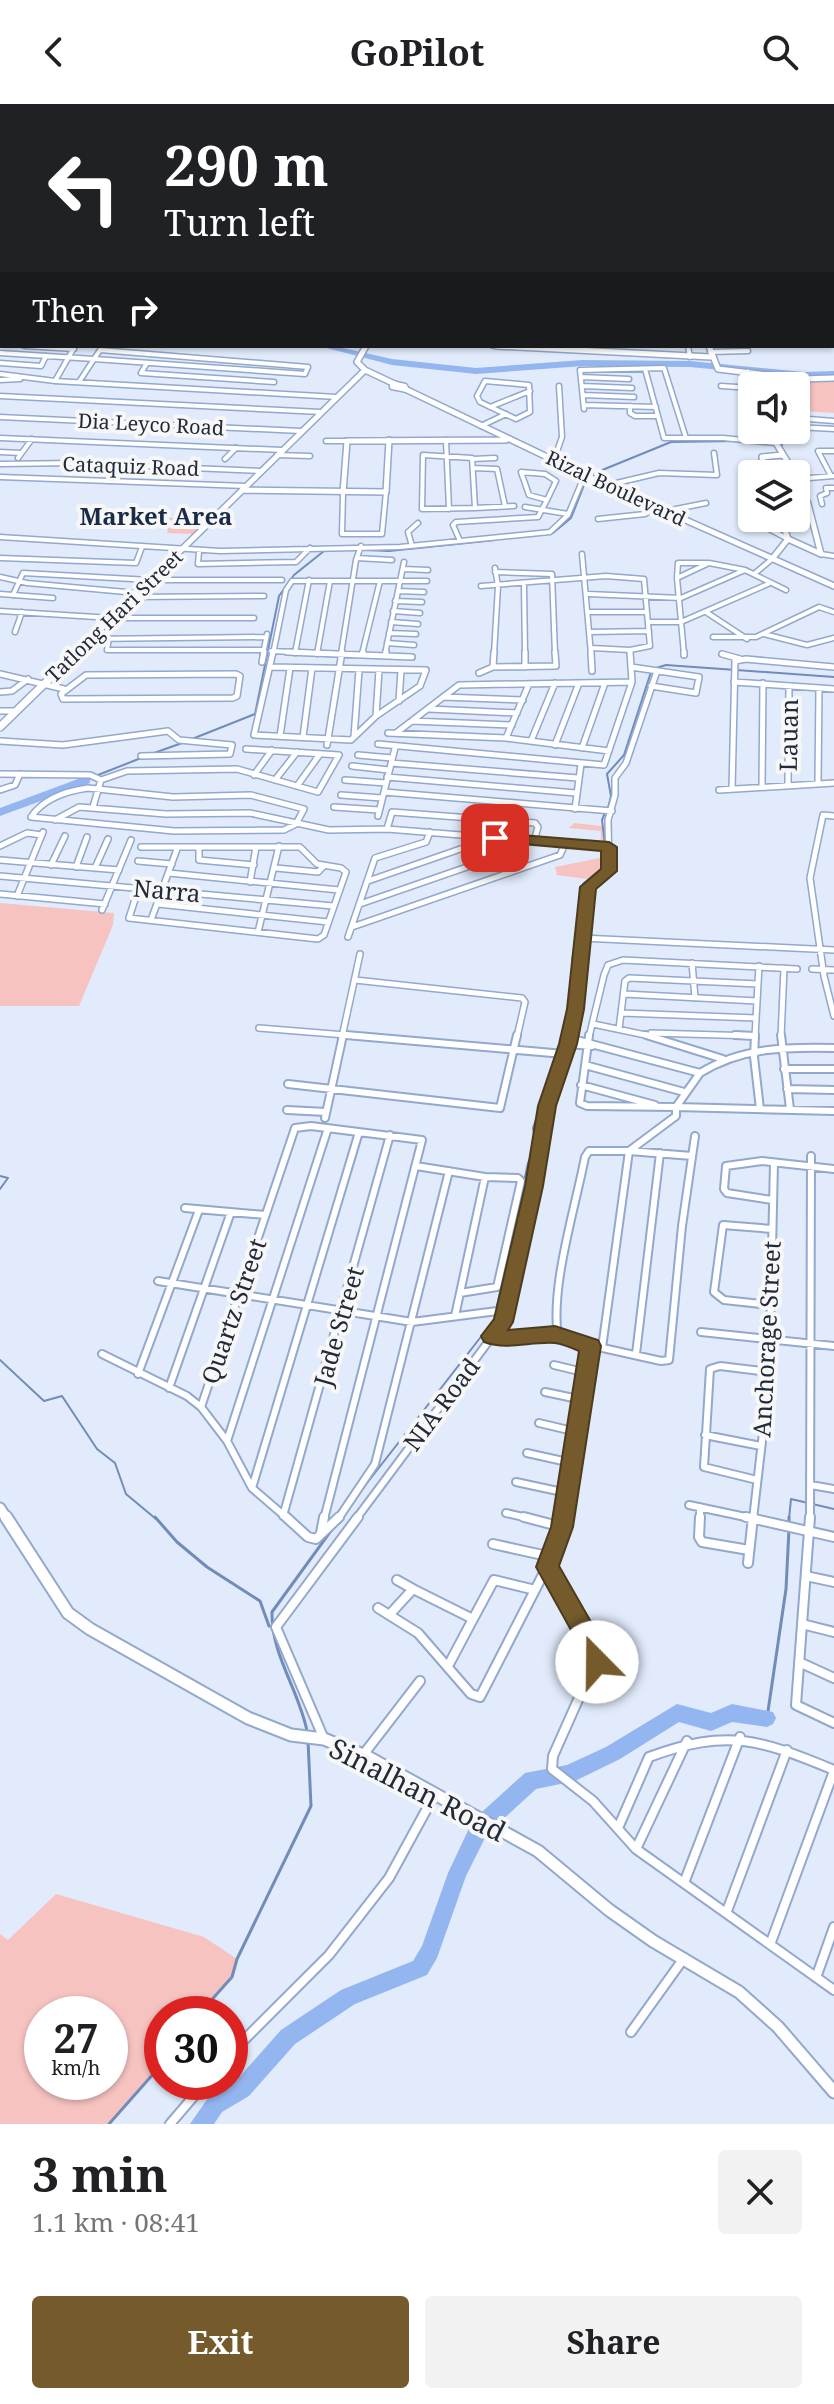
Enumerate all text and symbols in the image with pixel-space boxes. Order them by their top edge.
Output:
text: GoPilot [350,28,484,77]
icon: back [32,30,76,74]
icon: search [758,30,802,74]
text: 290 m [164,126,329,202]
icon: left [32,136,136,240]
text: Turn left [164,198,315,247]
icon: right [121,288,165,332]
text: Then [32,290,105,331]
map controls [738,372,810,532]
button: sound [738,372,810,444]
street label: Dia Leyco Road [77,407,225,441]
street label: Rizal Boulevard [542,444,690,532]
street label: Cataquiz Road [62,450,200,482]
button: layers [738,460,810,532]
district label: Market Area [79,499,233,532]
street label: Tatlong Hari Street [40,544,188,688]
street label: Lauan [771,698,805,772]
pin [461,804,529,872]
icon: arrive [473,816,517,860]
street label: Narra [132,871,202,909]
street label: Quartz Street [193,1234,273,1388]
street label: Anchorage Street [744,1240,788,1438]
street label: Jade Street [305,1262,371,1391]
street label: NIA Road [395,1351,487,1457]
position arrow [555,1620,639,1704]
street label: Sinalhan Road [323,1728,513,1850]
speed limit sign: 30 [144,1996,248,2100]
text: 27 [53,2010,99,2065]
text: km/h [51,2054,101,2081]
text: 3 min [32,2141,168,2206]
button: close [718,2150,802,2234]
text: 1.1 km · 08:41 [32,2204,200,2240]
button: Exit [32,2296,409,2388]
button: Share [425,2296,802,2388]

